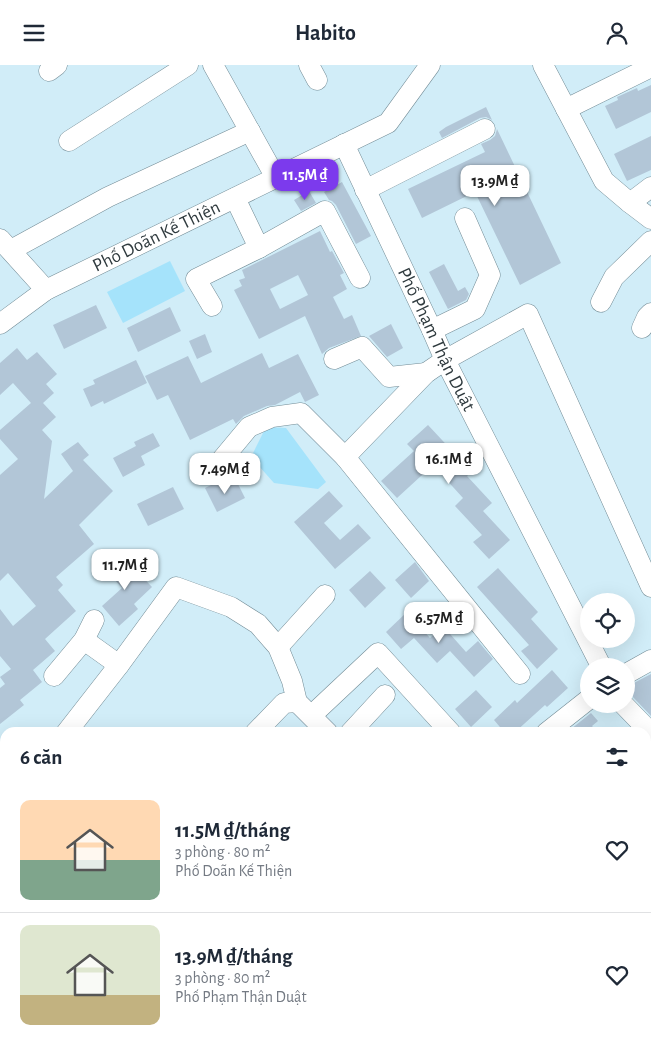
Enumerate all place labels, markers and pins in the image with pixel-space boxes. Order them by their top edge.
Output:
pin: 11.5M ₫ [259,159,351,201]
pin: 13.9M ₫ [449,165,541,207]
pin: 16.1M ₫ [403,443,495,485]
pin: 7.49M ₫ [179,453,271,495]
pin: 11.7M ₫ [79,549,171,591]
pin: 6.57M ₫ [393,601,485,644]

